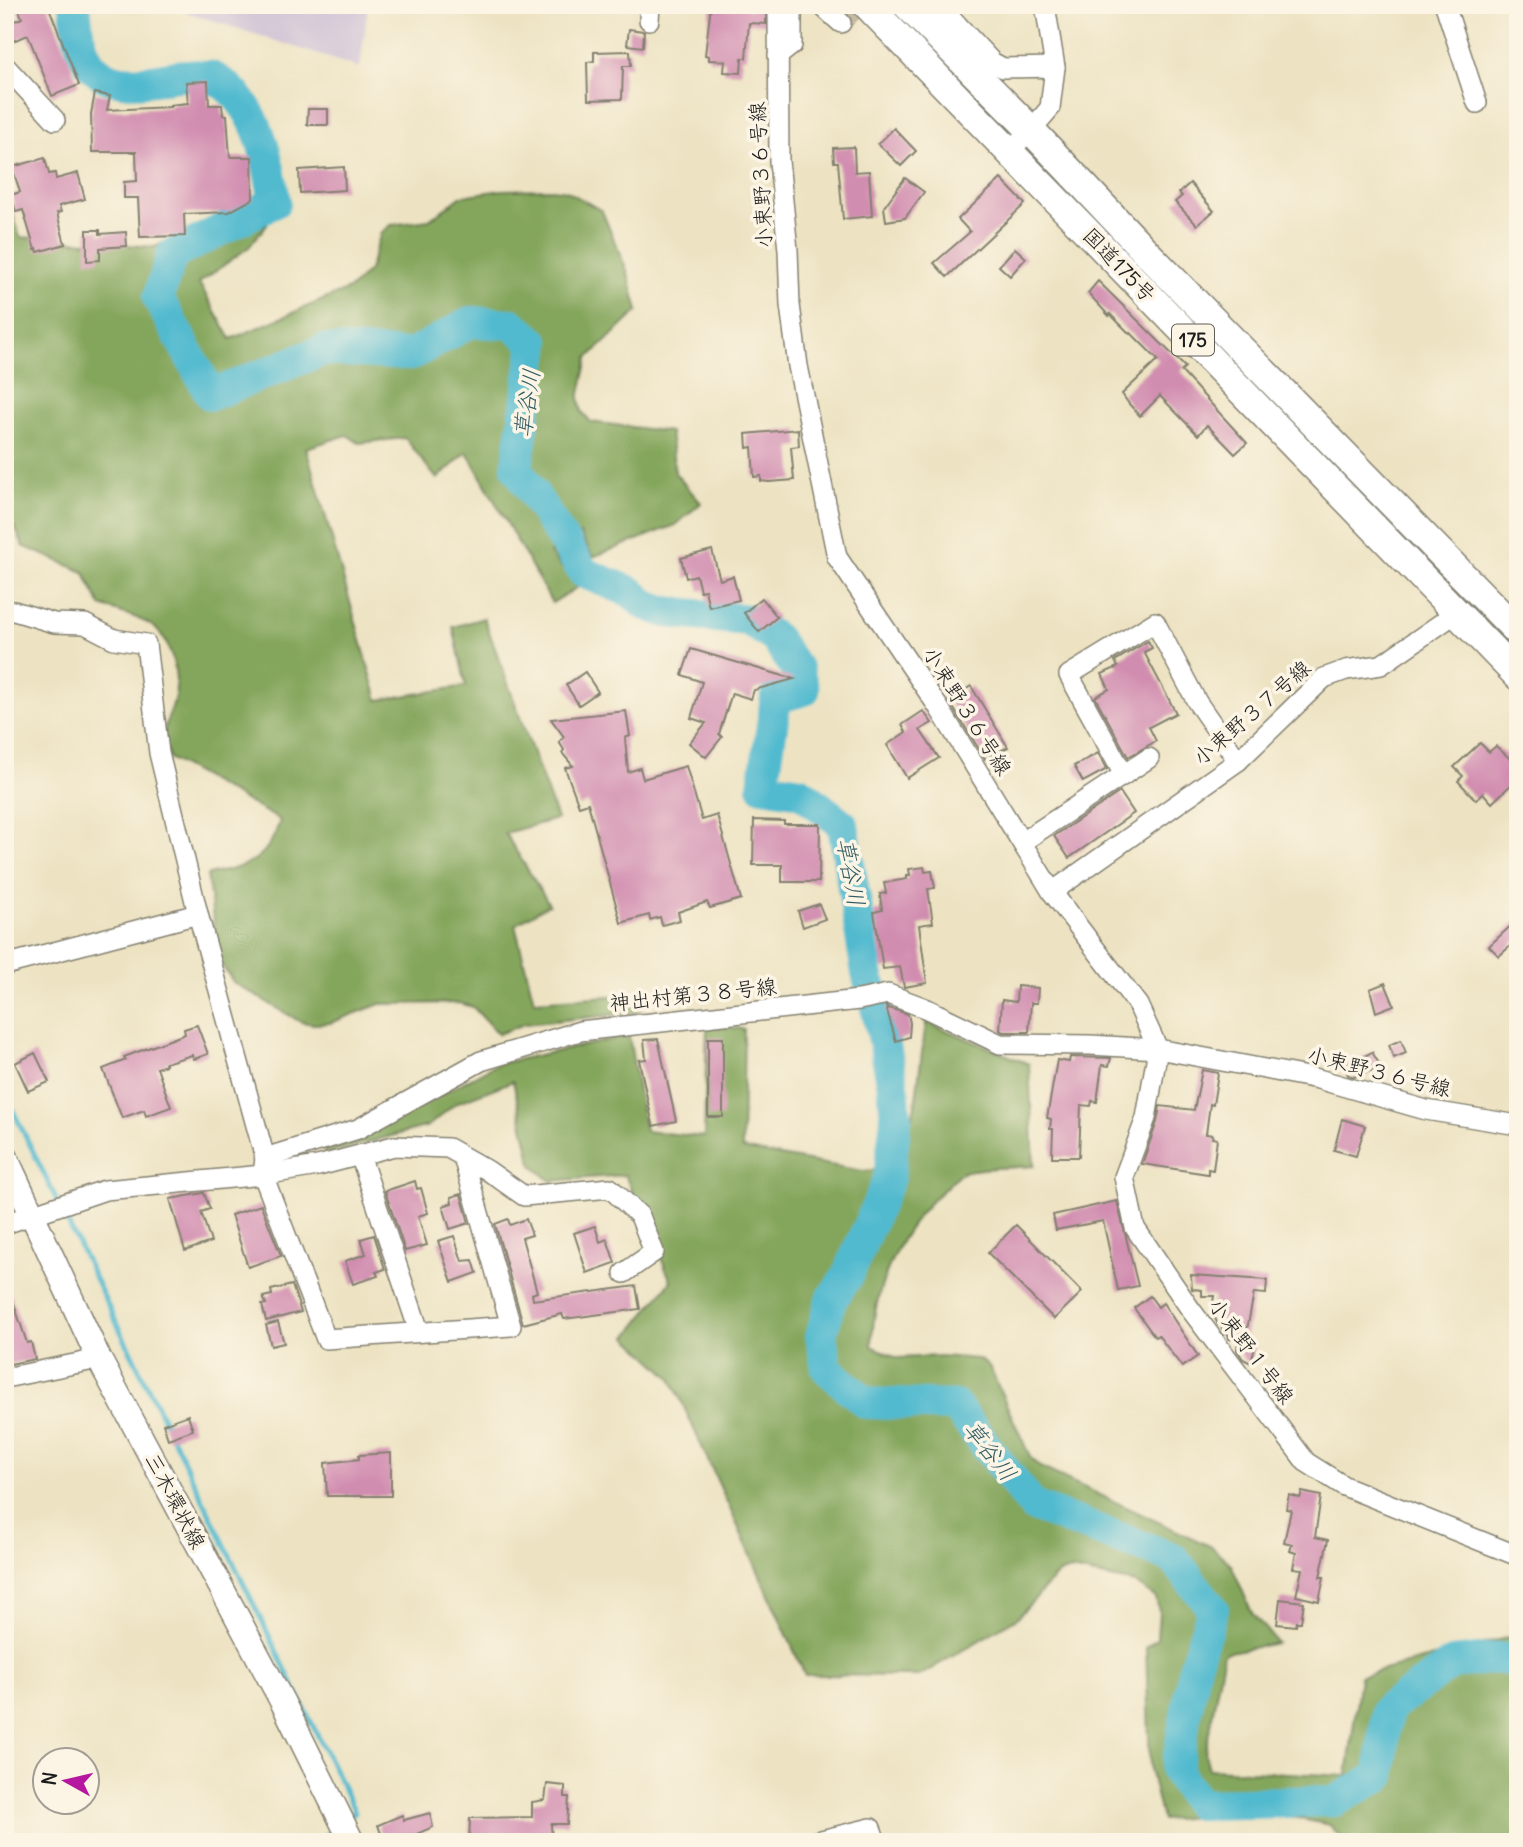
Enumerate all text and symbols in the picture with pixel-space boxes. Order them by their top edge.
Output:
street label: 小束野３６号線 [743,101,778,249]
street label: 国道175号 [1077,222,1162,308]
road number: 175 [1172,324,1214,356]
water label: 草谷川 [507,367,546,439]
street label: 小束野３６号線 [917,641,1018,780]
street label: 小束野３７号線 [1187,654,1316,771]
water label: 草谷川 [831,835,872,908]
street label: 神出村第３８号線 [608,972,778,1017]
street label: 小束野３６号線 [1305,1041,1454,1102]
street label: 小束野１号線 [1203,1292,1300,1409]
water label: 草谷川 [958,1415,1023,1487]
street label: 三木環状線 [139,1448,212,1553]
north arrow [32,1745,102,1815]
text: N [36,1770,62,1787]

